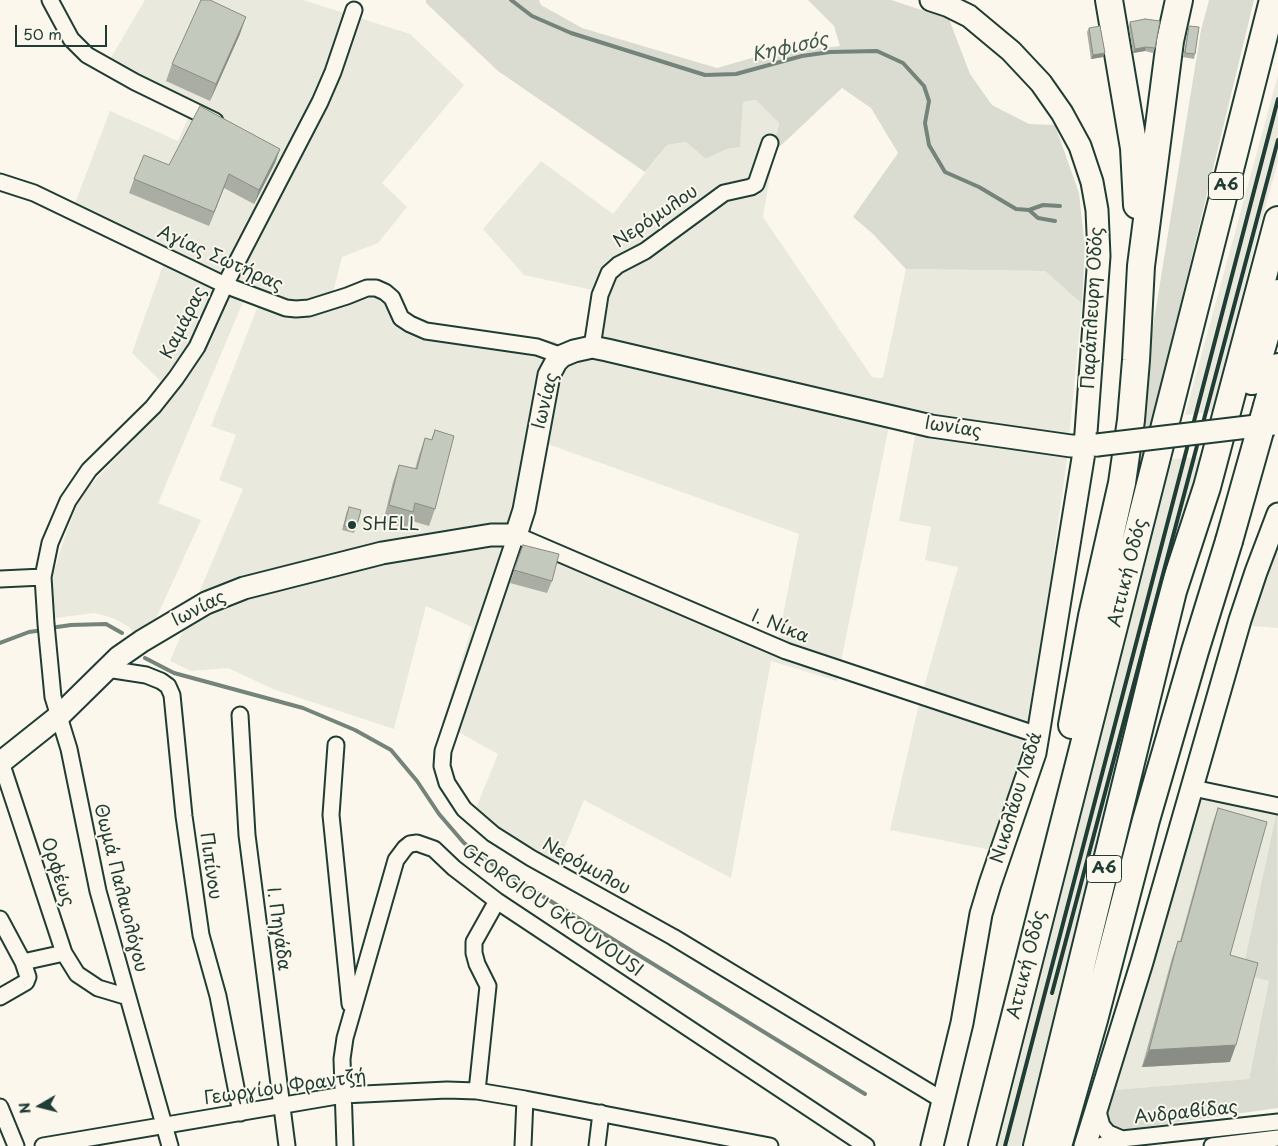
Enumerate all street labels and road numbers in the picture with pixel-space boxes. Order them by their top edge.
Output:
road number: Α6 [1208,172,1244,200]
street label: Νερόμυλου [610,181,702,253]
street label: Αγίας Σωτήρας [154,222,286,296]
street label: Παράπλευρη Οδός [1078,226,1108,390]
street label: Καμάρας [157,283,211,363]
street label: Ιωνίας [529,371,563,431]
street label: Ιωνίας [923,413,983,443]
street label: Αττική Οδός [1104,517,1152,629]
street label: Ιωνίας [169,586,229,632]
street label: Ι. Νίκα [748,606,812,648]
street label: Νικολάου Λαδά [987,730,1047,866]
street label: Θωμά Παλαιολόγου [89,801,151,975]
street label: Πιπίνου [195,831,225,901]
street label: Νερόμυλου [538,834,634,900]
street label: Ορφέως [36,835,78,909]
street label: GEORGIOU GKOUVOUSI [457,840,647,982]
road number: Α6 [1086,856,1122,882]
street label: Ι. Πηγάδα [261,886,295,972]
street label: Αττική Οδός [1003,909,1051,1021]
street label: Γεωργίου Φραντζή [203,1066,367,1110]
street label: Ανδραβίδας [1133,1097,1239,1129]

